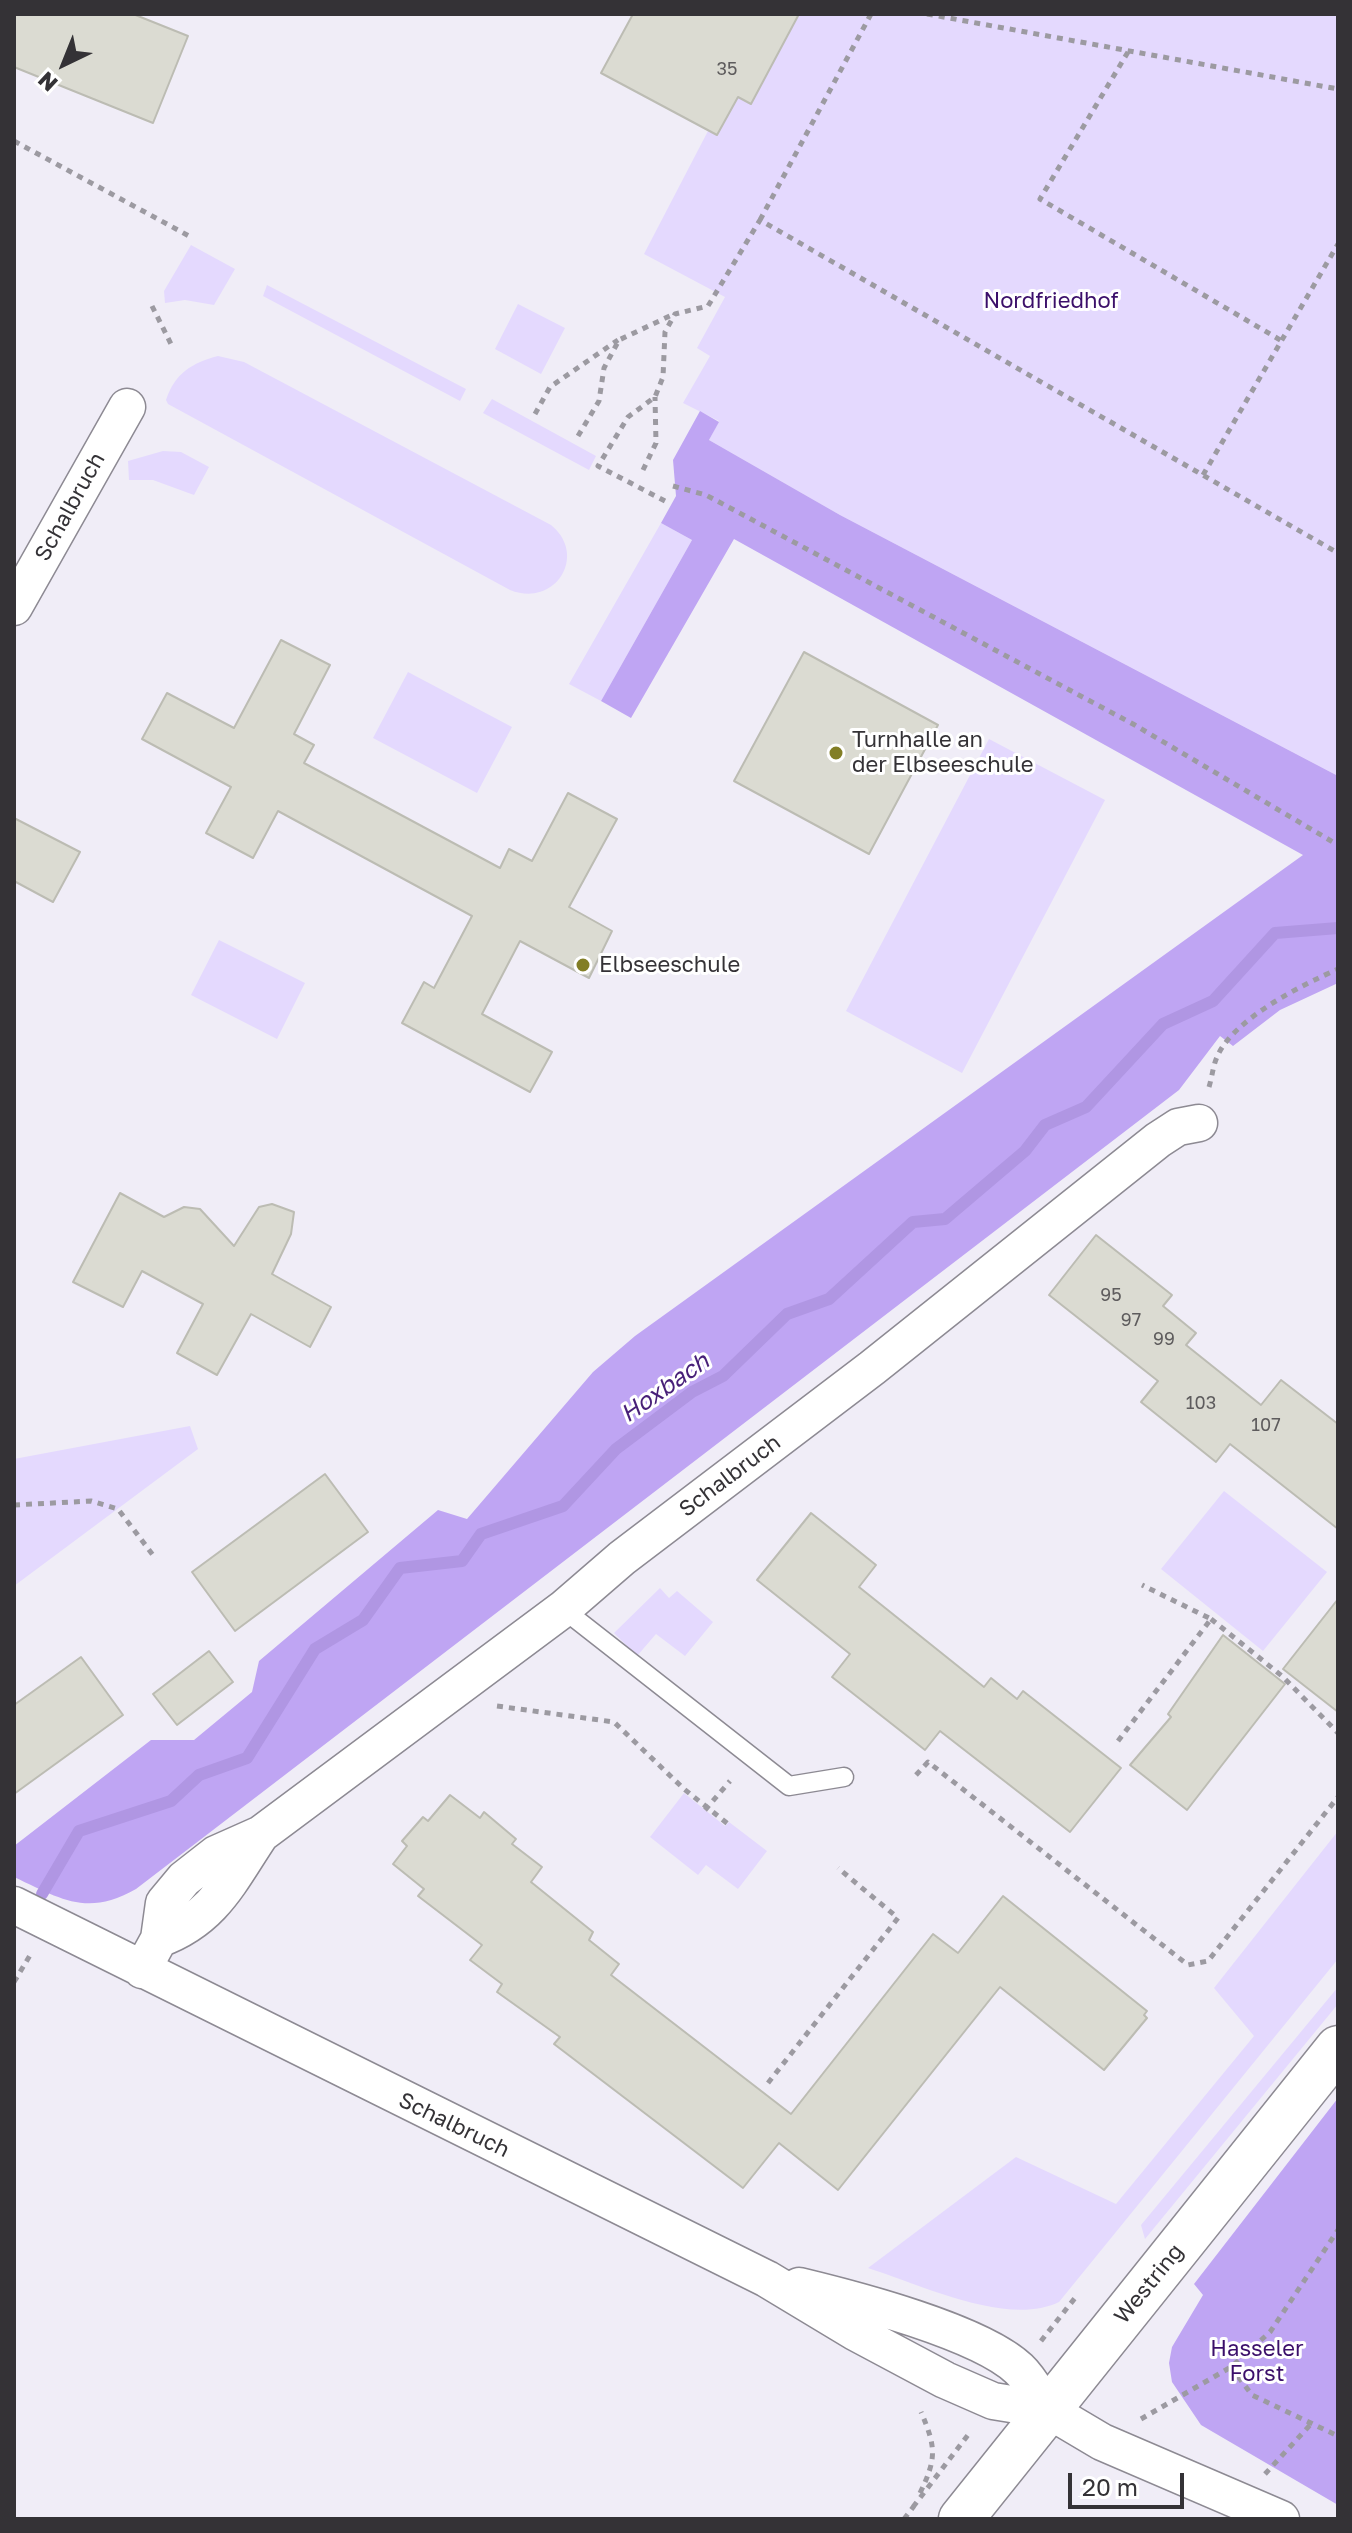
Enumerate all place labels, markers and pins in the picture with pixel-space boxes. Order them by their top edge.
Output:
place label: Turnhalle an der Elbseeschule [852,727,1034,778]
marker: Turnhalle an der Elbseeschule [827,744,845,762]
place label: Elbseeschule [599,952,740,978]
marker: Elbseeschule [574,956,592,974]

